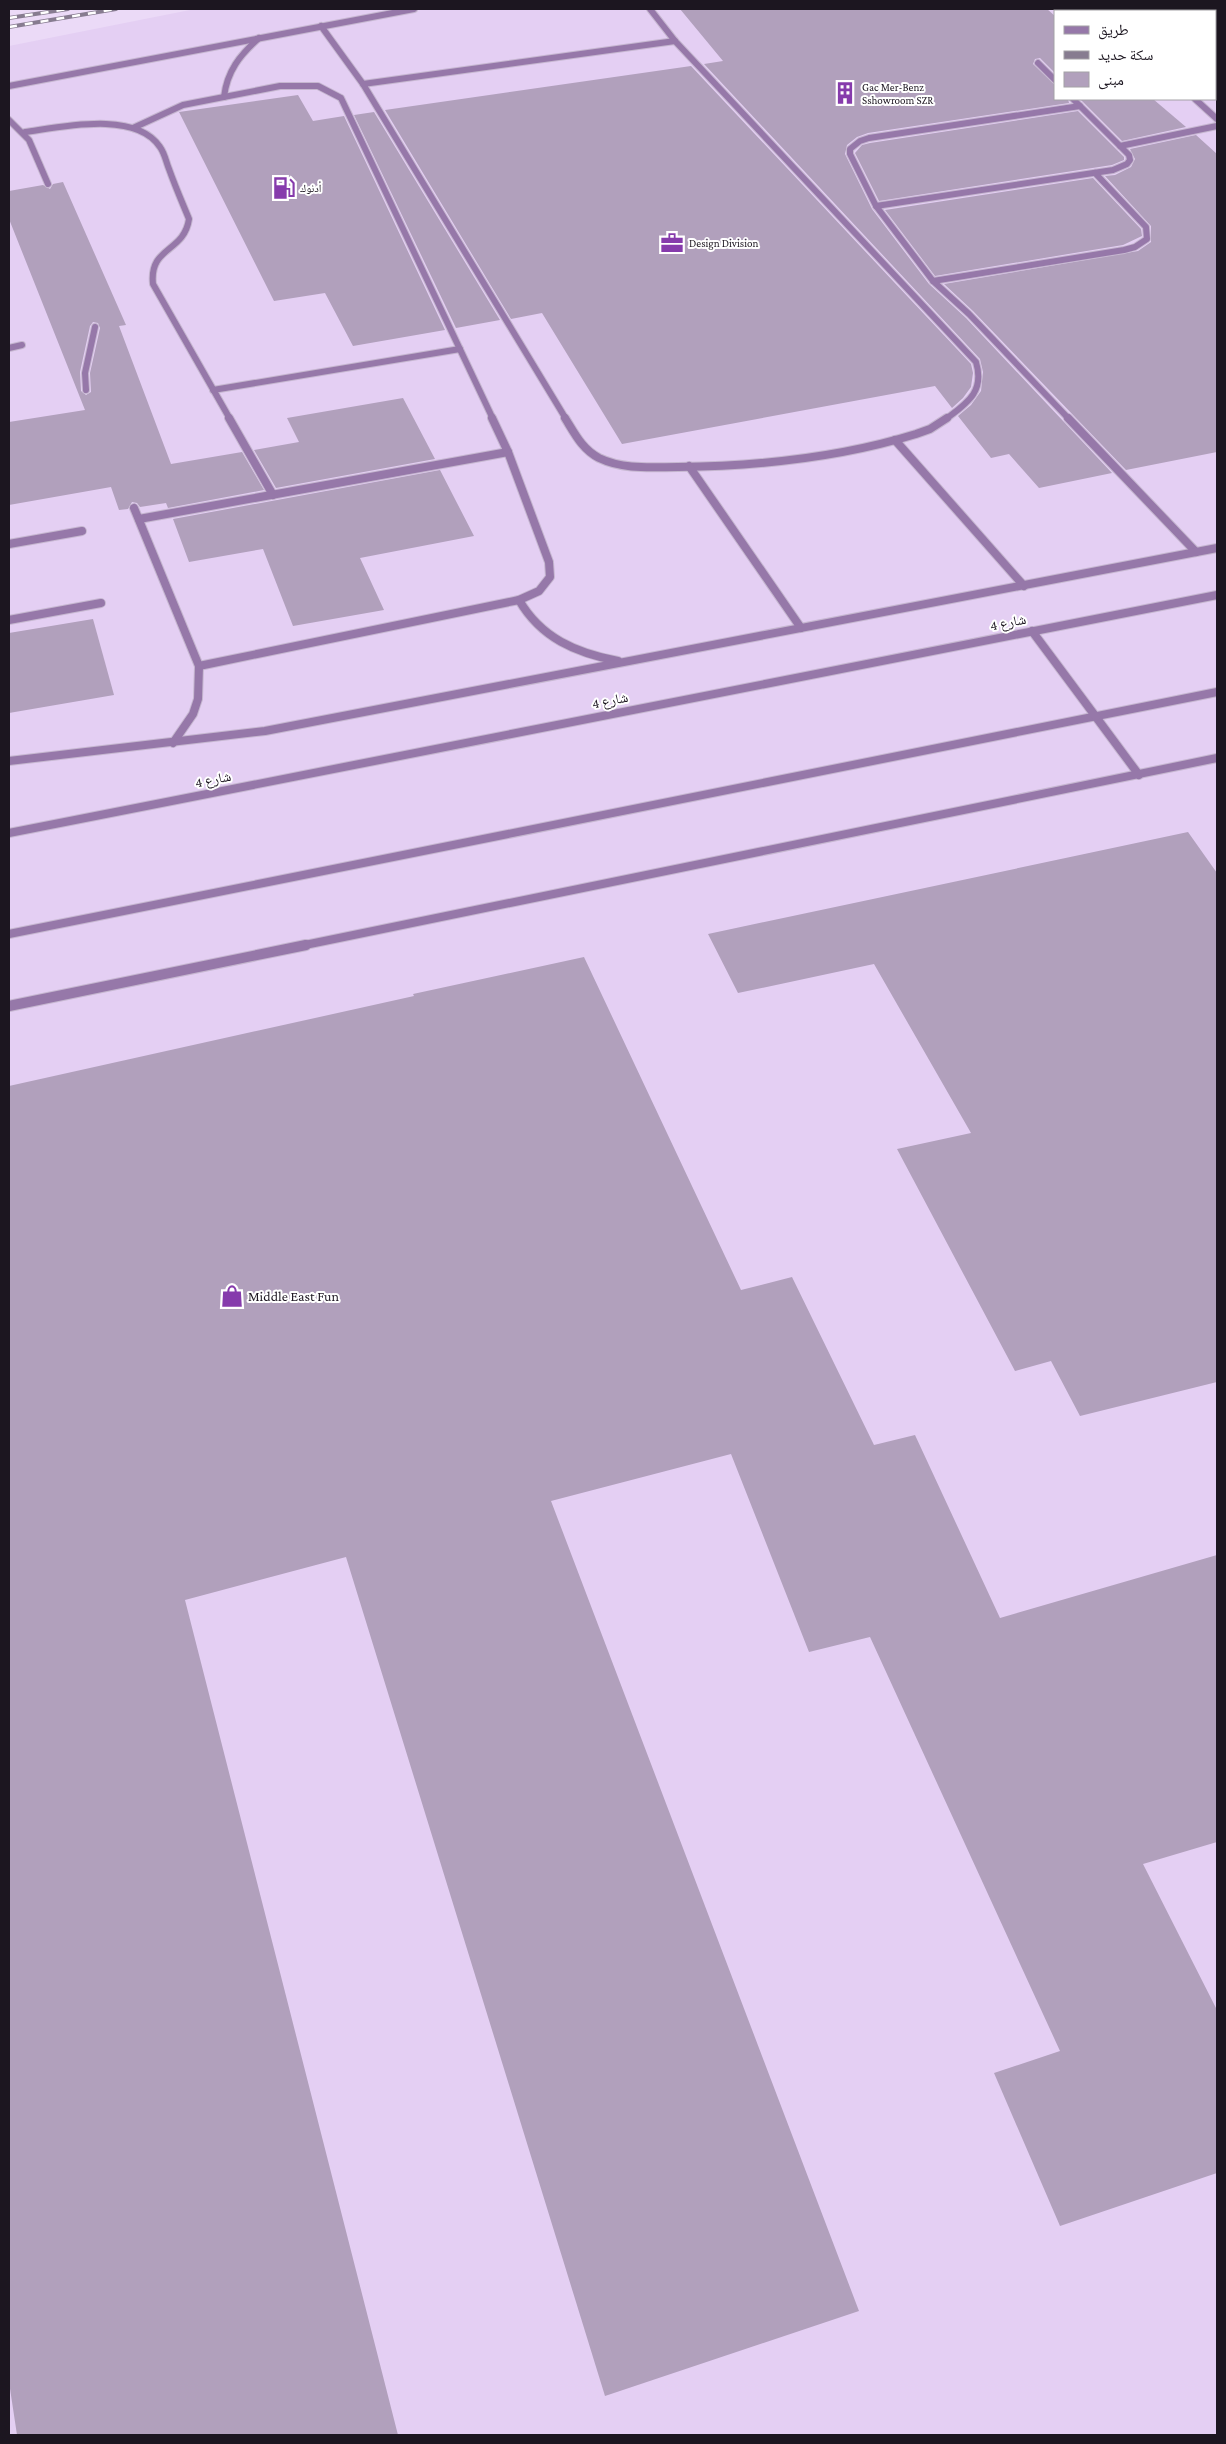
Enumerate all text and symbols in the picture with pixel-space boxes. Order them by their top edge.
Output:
legend [1054,10,1216,100]
text: طريق [1098,22,1129,40]
text: سكة حديد [1098,47,1153,63]
text: مبنى [1098,72,1124,90]
building icon: Gac Mer-Benz Sshowroom SZR [832,80,858,106]
place label: Gac Mer-Benz Sshowroom SZR [862,81,934,106]
fuel station icon: أدنوك [271,175,297,201]
place label: أدنوك [300,181,321,194]
office icon: Design Division [659,230,685,256]
place label: Design Division [689,237,758,250]
street label: شارع 4 [989,611,1028,635]
street label: شارع 4 [591,689,630,713]
street label: شارع 4 [194,768,233,792]
shop icon: Middle East Fun [219,1283,245,1309]
place label: Middle East Fun [248,1288,339,1304]

